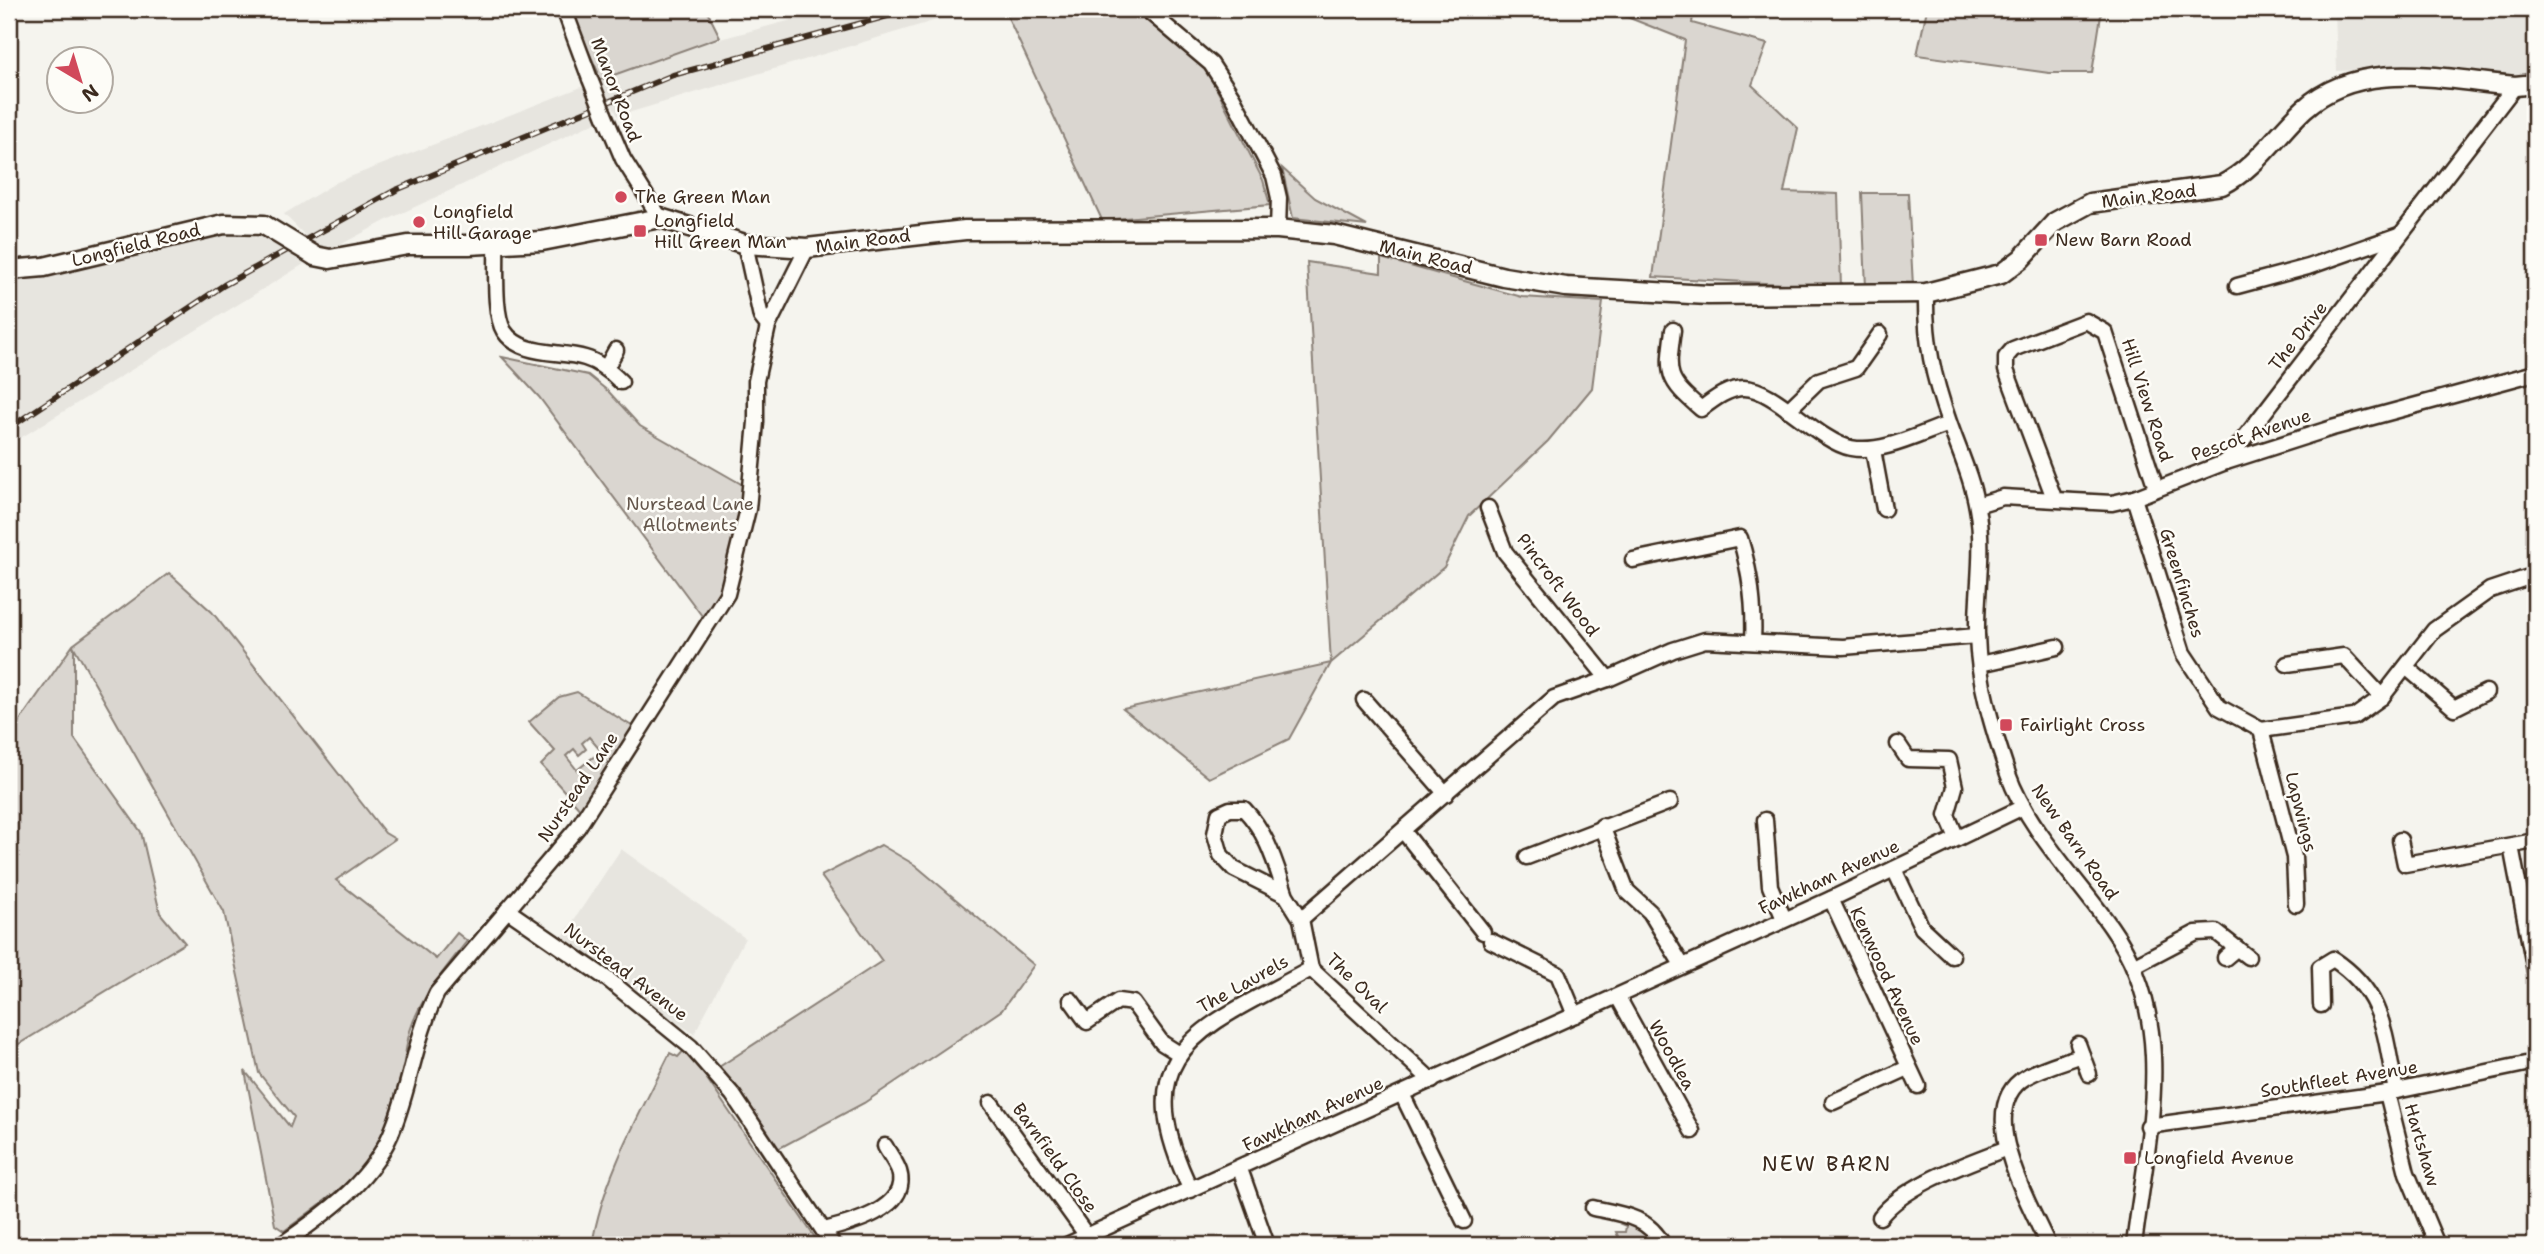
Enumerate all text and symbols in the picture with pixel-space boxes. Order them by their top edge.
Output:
street label: Manor Road [585,34,647,146]
north arrow [46,46,116,116]
text: N [77,79,104,107]
street label: Main Road [2100,178,2198,214]
place label: The Green Man [635,185,770,209]
marker: The Green Man [613,189,629,205]
place label: Longfield Hill Garage [433,200,532,245]
place label: Longfield Hill Green Man [654,209,787,254]
marker: Longfield Hill Garage [411,214,427,230]
street label: Longfield Road [69,217,203,273]
marker: Longfield Hill Green Man [632,223,648,239]
street label: Main Road [814,223,912,259]
place label: New Barn Road [2055,228,2192,252]
marker: New Barn Road [2033,232,2049,248]
street label: Main Road [1377,234,1475,280]
street label: The Drive [2263,296,2333,376]
street label: Hill View Road [2116,335,2178,465]
street label: Pescot Avenue [2188,403,2314,467]
park label: Nurstead Lane Allotments [626,492,754,537]
street label: Greenfinches [2154,525,2210,641]
street label: Pincroft Wood [1511,528,1605,642]
place label: Fairlight Cross [2020,713,2145,737]
marker: Fairlight Cross [1998,717,2014,733]
street label: Nurstead Lane [532,727,624,847]
street label: Lapwings [2279,769,2323,855]
street label: New Barn Road [2026,779,2124,905]
street label: Fawkham Avenue [1755,834,1903,920]
street label: Kenwood Avenue [1844,903,1930,1049]
street label: Nurstead Avenue [559,917,693,1027]
street label: The Oval [1321,948,1393,1019]
street label: The Laurels [1193,949,1293,1019]
street label: Woodlea [1643,1016,1701,1094]
street label: Southfleet Avenue [2259,1055,2419,1103]
street label: Fawkham Avenue [1239,1071,1387,1157]
street label: Barnfield Close [1007,1098,1103,1218]
street label: Hartshaw [2399,1101,2445,1190]
place label: Longfield Avenue [2144,1146,2294,1170]
district label: NEW BARN [1762,1150,1892,1178]
marker: Longfield Avenue [2122,1150,2138,1166]

